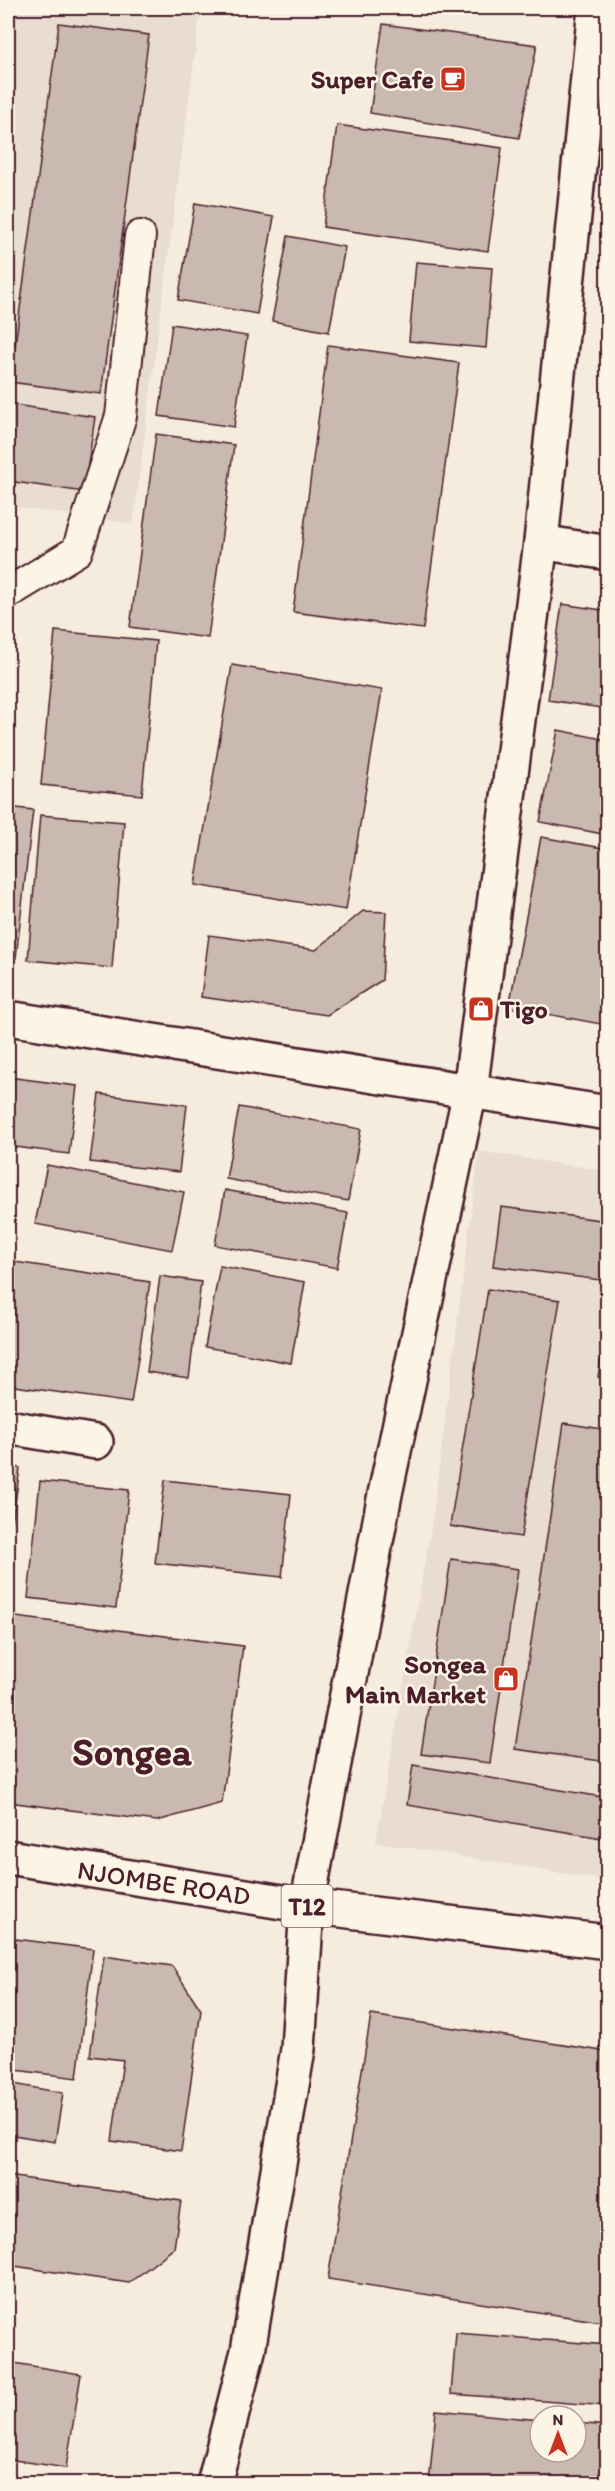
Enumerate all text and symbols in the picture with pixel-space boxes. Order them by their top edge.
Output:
place label: Super Cafe [311,63,434,95]
cafe icon: Super Cafe [438,64,468,94]
place label: Tigo [499,993,548,1025]
shop icon: Tigo [466,994,496,1024]
place label: Songea Main Market [345,1648,487,1710]
shop icon: Songea Main Market [491,1664,521,1694]
district label: Songea [72,1729,192,1775]
street label: NJOMBE ROAD [75,1854,253,1912]
road number: T12 [282,1885,332,1927]
north arrow [528,2404,588,2464]
text: N [553,2410,563,2429]

